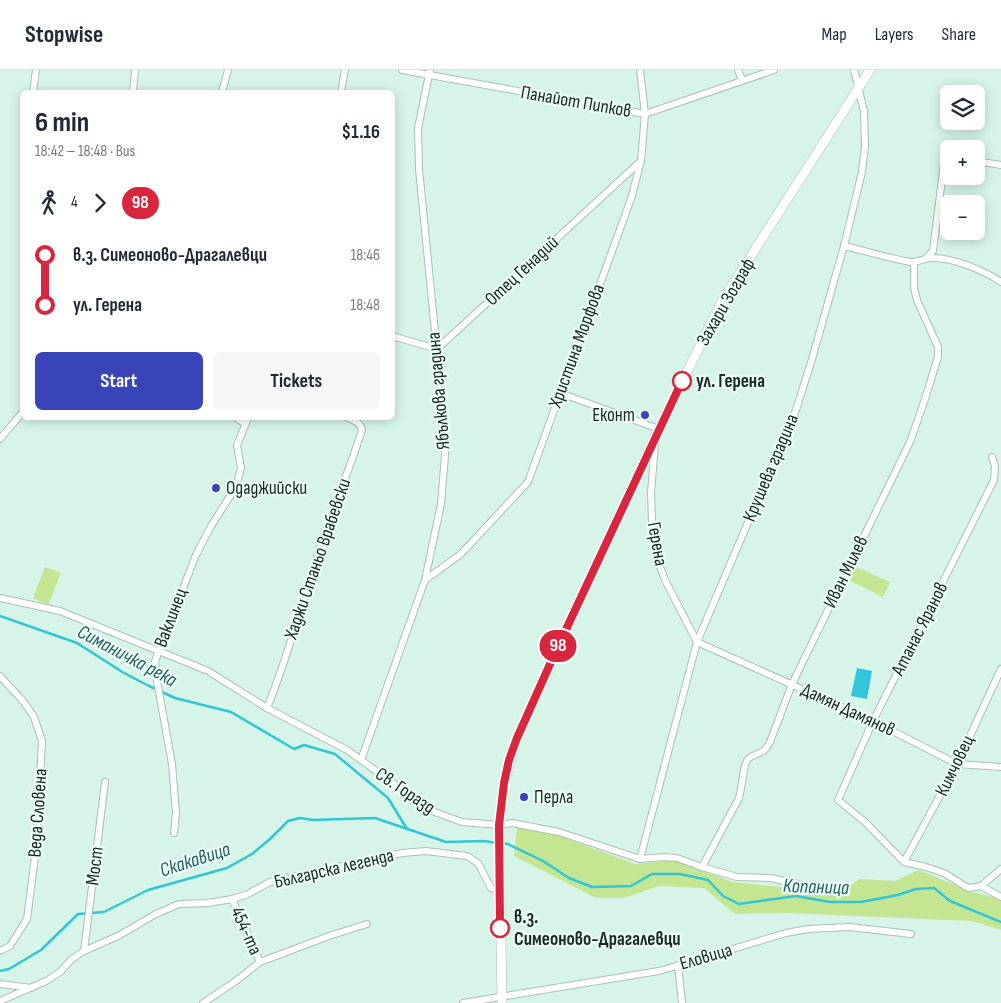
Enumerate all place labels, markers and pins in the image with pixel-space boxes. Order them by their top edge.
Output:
place label: ул. Герена [696,370,765,393]
marker: ул. Герена [672,371,692,391]
place label: Еконт [592,404,635,427]
marker: Еконт [639,409,651,421]
place label: Одаджийски [226,477,307,500]
marker: Одаджийски [210,482,222,494]
place label: Перла [534,786,573,809]
marker: Перла [518,791,530,803]
place label: в.з. Симеоново-Драгалевци [514,906,681,951]
marker: в.з. Симеоново-Драгалевци [490,918,510,938]

